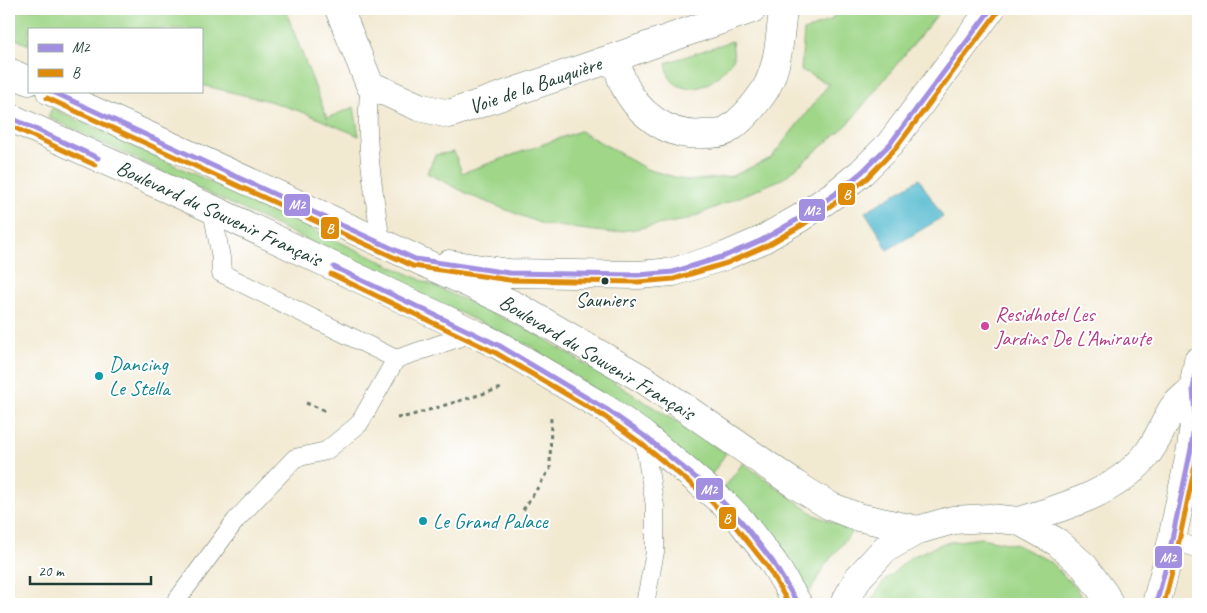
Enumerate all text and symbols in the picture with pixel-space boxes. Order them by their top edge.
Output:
legend [28,28,202,92]
text: M2 [72,38,91,57]
street label: Voie de la Bauquière [465,49,607,120]
text: B [72,64,81,83]
street label: Boulevard du Souvenir Français [112,154,327,273]
line badge: B [837,182,856,206]
text: B [843,186,852,203]
line badge: M2 [283,193,311,217]
text: M2 [289,196,307,213]
line badge: M2 [798,198,826,222]
text: M2 [804,202,822,219]
line badge: B [320,216,340,240]
text: B [326,220,335,237]
marker: Sauniers [600,276,610,286]
street label: Boulevard du Souvenir Français [495,288,701,427]
place label: Sauniers [576,288,637,313]
place label: Residhotel Les Jardins De L’Amiraute [994,301,1153,351]
marker: Residhotel Les Jardins De L’Amiraute [979,320,991,332]
place label: Dancing Le Stella [109,351,172,401]
marker: Dancing Le Stella [93,370,105,382]
line badge: M2 [695,477,724,501]
text: M2 [701,481,719,498]
line badge: B [718,506,737,530]
place label: Le Grand Palace [433,508,549,534]
text: B [723,510,732,527]
marker: Le Grand Palace [417,515,429,527]
line badge: M2 [1154,545,1183,569]
text: M2 [1160,549,1178,566]
scale bar [30,553,151,585]
text: 20 m [38,562,65,581]

